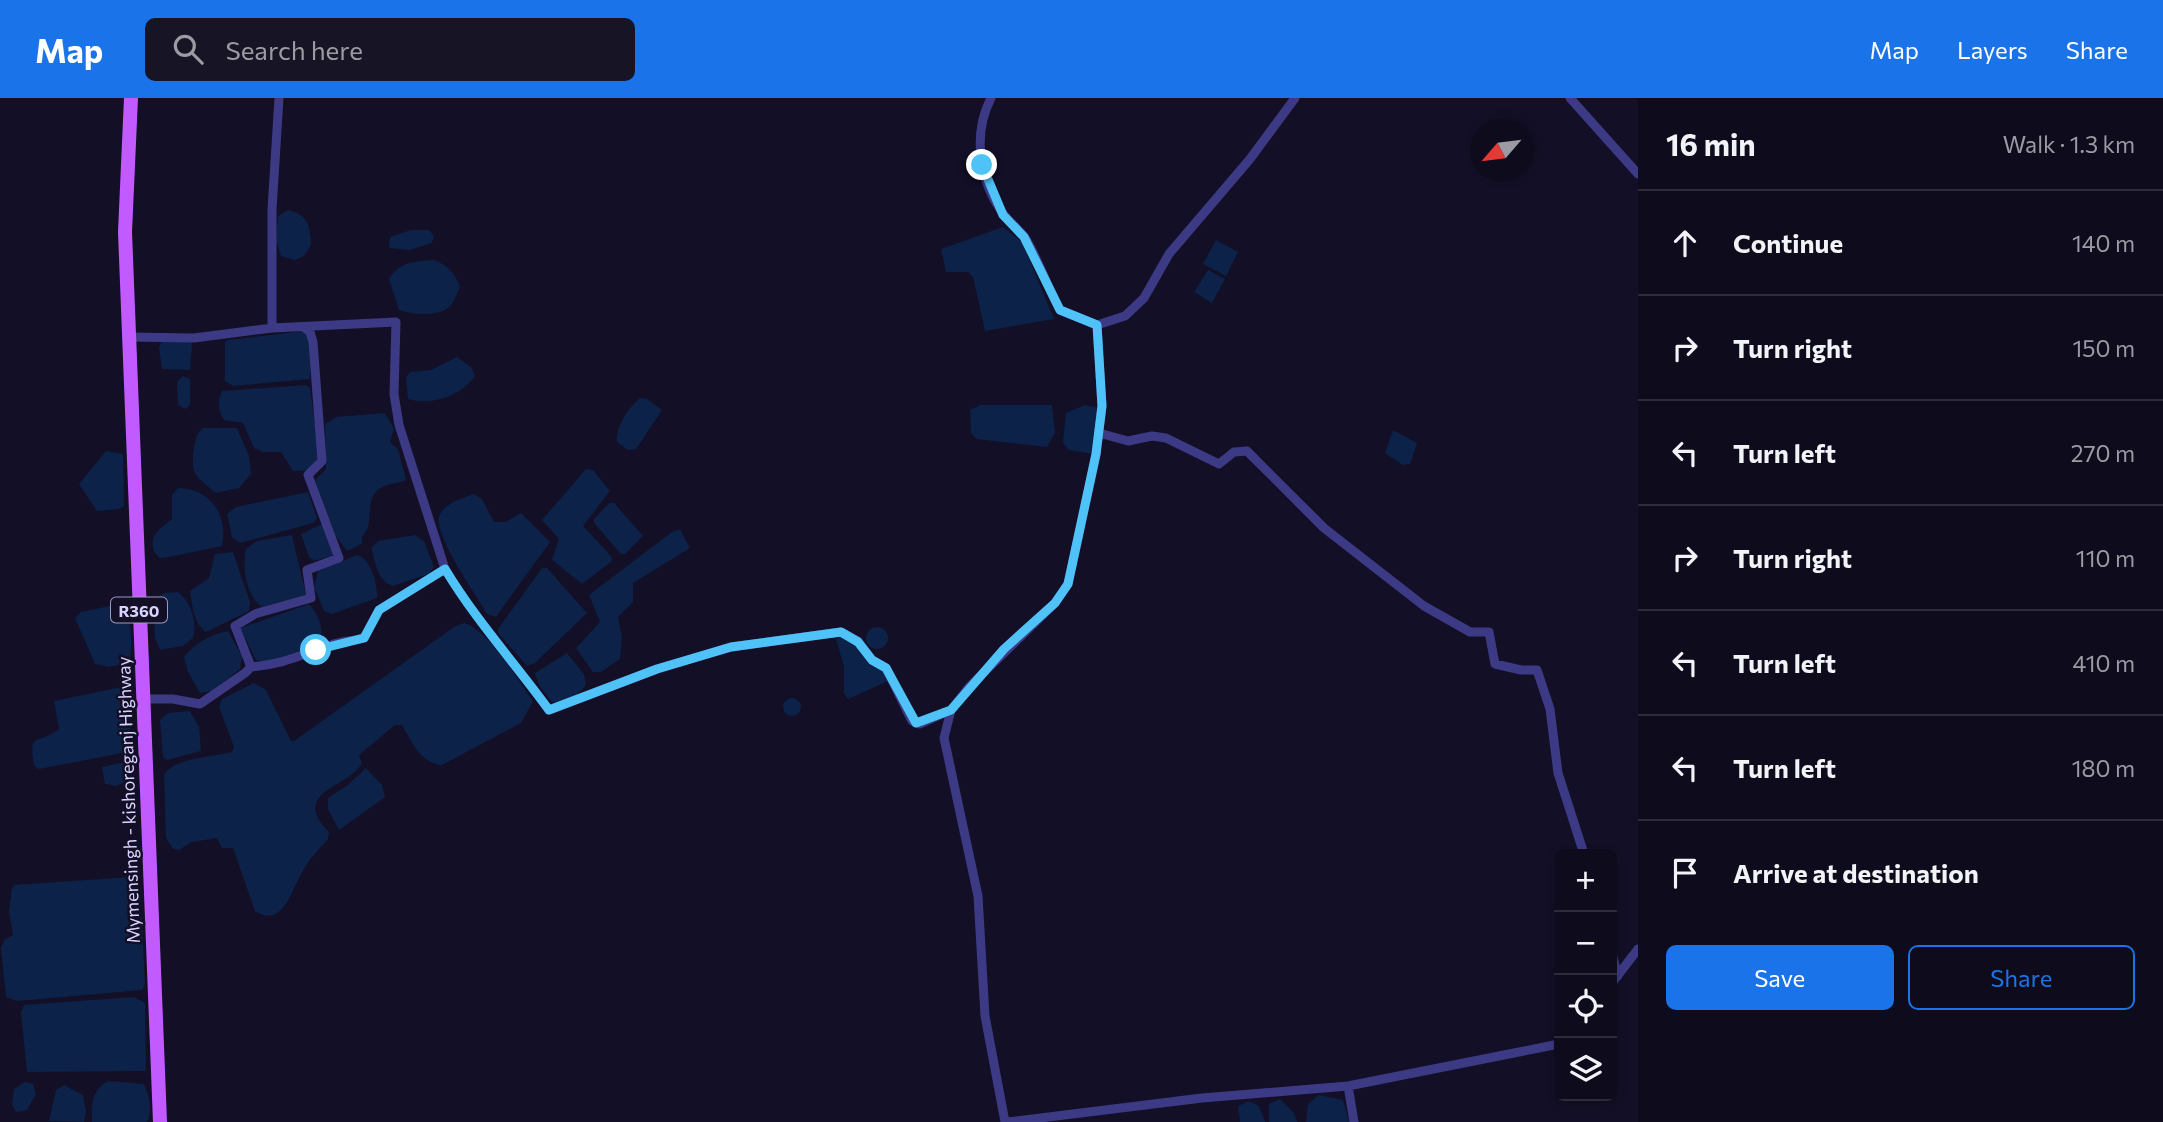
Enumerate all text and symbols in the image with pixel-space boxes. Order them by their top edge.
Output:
search box [145,18,635,81]
text: Map [35,29,103,70]
icon: search [169,30,207,68]
text: Search here [225,34,363,65]
text: Map [1870,35,1919,64]
text: Layers [1957,35,2028,64]
text: Share [2066,35,2128,64]
north arrow [1470,119,1533,182]
text: 16 min [1666,125,1756,162]
text: Walk · 1.3 km [2003,130,2135,158]
route end [966,149,997,180]
icon: ahead [1666,224,1704,262]
text: Continue [1733,227,1843,258]
text: 140 m [2072,229,2135,257]
icon: right [1666,329,1704,367]
text: Turn right [1733,332,1852,363]
text: 150 m [2072,334,2135,362]
icon: left [1666,434,1704,472]
text: Turn left [1733,437,1836,468]
text: 270 m [2071,439,2135,467]
icon: right [1666,539,1704,577]
text: Turn right [1733,542,1852,573]
text: 110 m [2076,544,2135,572]
road number: R360 [111,597,167,622]
route start [300,634,331,665]
icon: left [1666,644,1704,682]
text: Turn left [1733,647,1836,678]
text: 410 m [2073,649,2135,677]
street label: Mymensingh - kishoreganj Highway [112,656,144,944]
icon: left [1666,749,1704,787]
text: Turn left [1733,752,1836,783]
text: 180 m [2072,754,2135,782]
map controls [1554,849,1617,1101]
button: + [1554,849,1617,912]
icon: arrive [1666,854,1704,892]
text: Arrive at destination [1733,857,1979,888]
button: − [1554,912,1617,975]
button: Save [1666,945,1894,1010]
button: Share [1908,945,2135,1010]
button: locate [1554,975,1617,1038]
button: layers [1554,1038,1617,1101]

